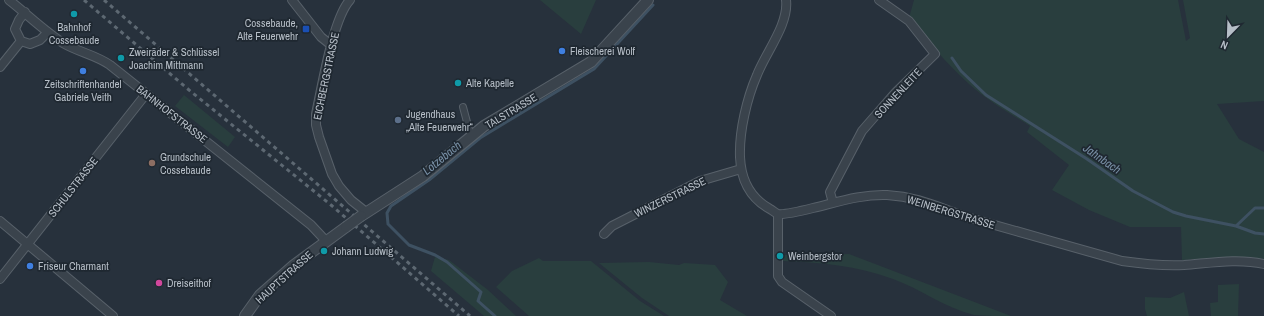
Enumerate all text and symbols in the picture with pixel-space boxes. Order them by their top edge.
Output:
marker: Bahnhof Cossebaude [69,9,79,19]
place label: Cossebaude, Alte Feuerwehr [236,16,298,43]
north arrow [1208,16,1248,56]
place label: Bahnhof Cossebaude [49,20,99,47]
marker: Cossebaude, Alte Feuerwehr [301,24,311,34]
street label: EICHBERGSTRASSE [310,31,342,121]
text: N [1218,37,1230,53]
place label: Fleischerei Wolf [570,44,636,58]
place label: Zweiräder & Schlüssel Joachim Mittmann [129,45,219,72]
marker: Fleischerei Wolf [557,46,567,56]
marker: Zweiräder & Schlüssel Joachim Mittmann [116,53,126,63]
street label: SONNENLEITE [871,65,925,121]
marker: Zeitschriftenhandel Gabriele Veith [78,66,88,76]
place label: Alte Kapelle [465,76,514,90]
place label: Zeitschriftenhandel Gabriele Veith [44,77,122,104]
marker: Alte Kapelle [453,78,463,88]
street label: BAHNHOFSTRASSE [134,82,210,146]
street label: TALSTRASSE [483,90,539,132]
place label: Jugendhaus „Alte Feuerwehr“ [406,107,473,134]
marker: Jugendhaus „Alte Feuerwehr“ [393,115,403,125]
water label: Lotzebach [419,137,465,179]
water label: Jahnbach [1079,140,1124,178]
place label: Grundschule Cossebaude [160,150,211,177]
street label: SCHULSTRASSE [45,154,101,220]
marker: Grundschule Cossebaude [147,158,157,168]
street label: WINZERSTRASSE [632,174,708,220]
street label: WEINBERGSTRASSE [905,192,997,232]
place label: Johann Ludwig [332,244,393,258]
marker: Johann Ludwig [319,246,329,256]
street label: HAUPTSTRASSE [252,247,316,307]
place label: Weinbergstor [788,249,842,263]
marker: Weinbergstor [775,251,785,261]
place label: Friseur Charmant [38,259,109,273]
marker: Friseur Charmant [25,261,35,271]
place label: Dreiseithof [167,276,212,290]
marker: Dreiseithof [154,278,164,288]

